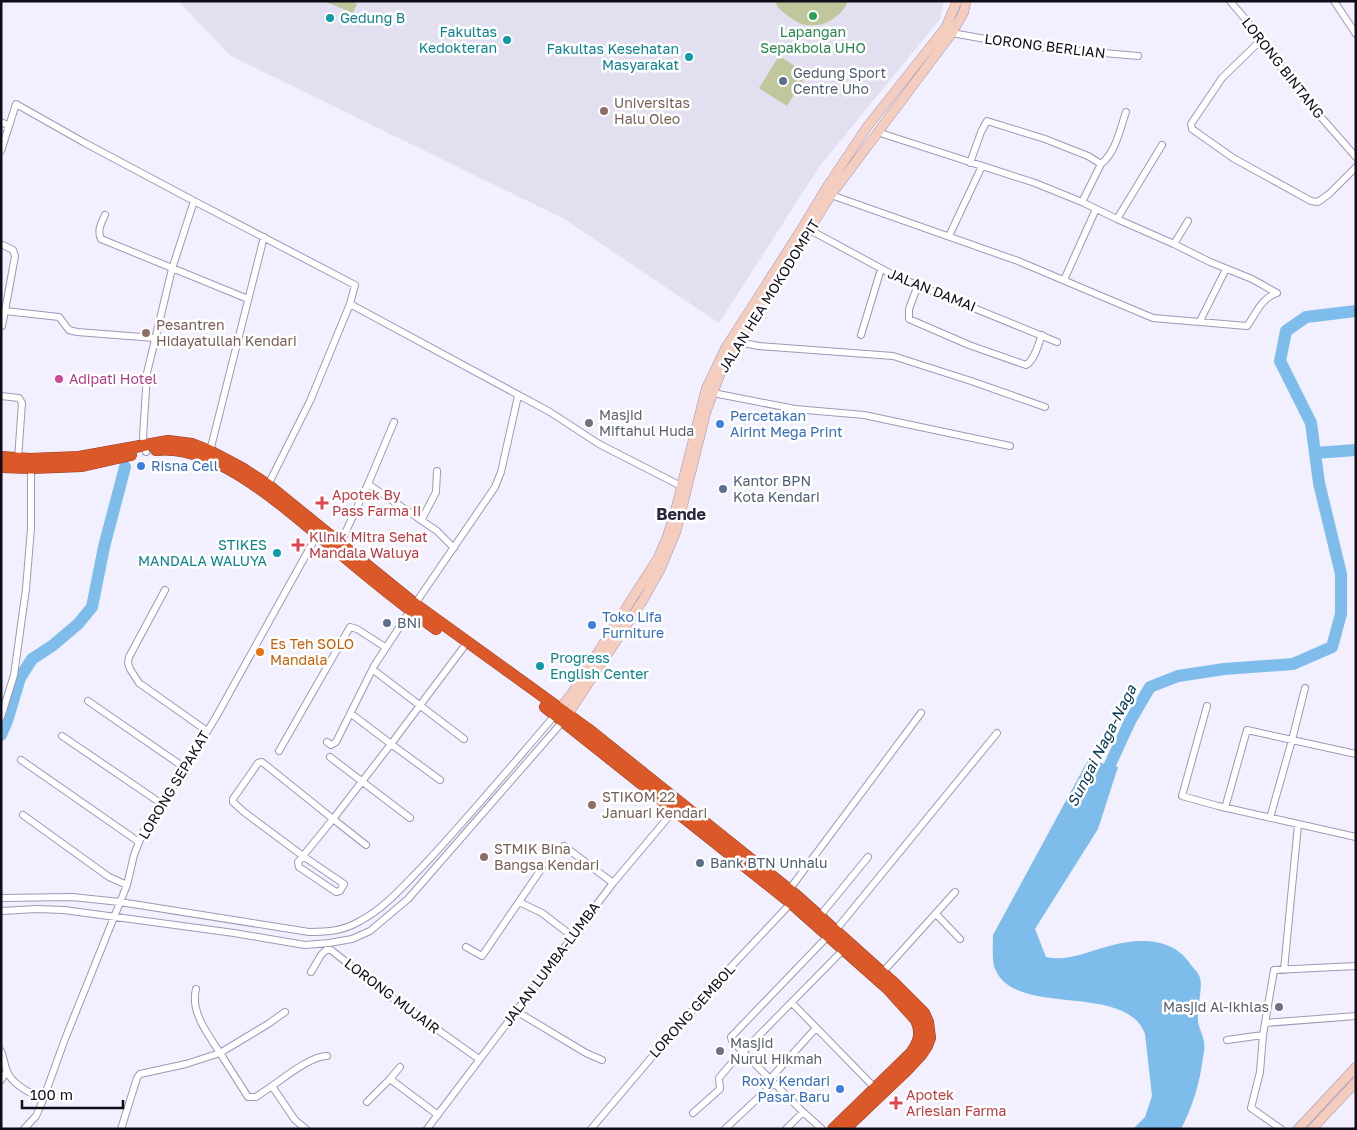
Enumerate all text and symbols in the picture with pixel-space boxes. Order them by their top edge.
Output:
place label: Gedung B [340,9,405,26]
marker: Lapangan Sepakbola UHO [807,10,819,22]
marker: Gedung B [324,12,336,24]
street label: LORONG BINTANG [1239,14,1328,122]
place label: Fakultas Kedokteran [419,23,497,56]
place label: Lapangan Sepakbola UHO [760,23,866,56]
street label: LORONG BERLIAN [984,30,1106,61]
marker: Fakultas Kedokteran [501,34,513,46]
place label: Fakultas Kesehatan Masyarakat [546,40,679,73]
marker: Fakultas Kesehatan Masyarakat [683,51,695,63]
place label: Gedung Sport Centre Uho [793,64,886,97]
marker: Gedung Sport Centre Uho [777,75,789,87]
place label: Universitas Halu Oleo [614,94,690,127]
marker: Universitas Halu Oleo [598,105,610,117]
street label: JALAN HEA MOKODOMPIT [714,216,823,375]
street label: JALAN DAMAI [886,264,979,315]
place label: Pesantren Hidayatullah Kendari [156,316,297,349]
marker: Pesantren Hidayatullah Kendari [140,327,152,339]
place label: Adipati Hotel [69,370,157,387]
marker: Adipati Hotel [53,373,65,385]
place label: Masjid Miftahul Huda [599,406,694,439]
place label: Percetakan Airint Mega Print [730,407,843,440]
marker: Masjid Miftahul Huda [583,417,595,429]
marker: Percetakan Airint Mega Print [714,418,726,430]
place label: Risna Cell [151,457,218,474]
marker: Risna Cell [135,460,147,472]
place label: Kantor BPN Kota Kendari [733,472,820,505]
marker: Kantor BPN Kota Kendari [717,483,729,495]
place label: Apotek By Pass Farma II [332,486,421,519]
marker: Apotek By Pass Farma II [316,497,328,509]
district label: Bende [656,504,706,524]
place label: Klinik Mitra Sehat Mandala Waluya [309,528,428,561]
place label: STIKES MANDALA WALUYA [138,536,268,569]
marker: Klinik Mitra Sehat Mandala Waluya [291,538,305,552]
marker: STIKES MANDALA WALUYA [271,547,283,559]
place label: Toko Lifa Furniture [602,608,664,641]
place label: BNI [397,614,421,631]
marker: BNI [381,617,393,629]
marker: Toko Lifa Furniture [586,619,598,631]
place label: Es Teh SOLO Mandala [270,635,354,668]
marker: Es Teh SOLO Mandala [254,646,266,658]
place label: Progress English Center [550,649,649,682]
marker: Progress English Center [534,660,546,672]
water label: Sungai Naga-Naga [1063,681,1141,810]
street label: LORONG SEPAKAT [134,727,213,842]
place label: STIKOM 22 Januari Kendari [602,788,707,821]
marker: STIKOM 22 Januari Kendari [586,799,598,811]
place label: STMIK Bina Bangsa Kendari [494,840,599,873]
marker: STMIK Bina Bangsa Kendari [478,851,490,863]
place label: Bank BTN Unhalu [710,854,828,871]
marker: Bank BTN Unhalu [694,857,706,869]
street label: JALAN LUMBA-LUMBA [499,898,603,1029]
street label: LORONG MUJAIR [341,954,443,1037]
street label: LORONG GEMBOL [645,960,738,1061]
place label: Masjid Al-Ikhlas [1163,998,1269,1015]
marker: Masjid Al-Ikhlas [1273,1001,1285,1013]
place label: Masjid Nurul Hikmah [730,1034,822,1067]
marker: Masjid Nurul Hikmah [714,1045,726,1057]
place label: Roxy Kendari Pasar Baru [741,1072,830,1105]
scale bar [22,1078,124,1110]
marker: Roxy Kendari Pasar Baru [834,1083,846,1095]
text: 100 m [30,1085,73,1103]
place label: Apotek Arieslan Farma [906,1086,1006,1119]
marker: Apotek Arieslan Farma [890,1097,902,1109]

